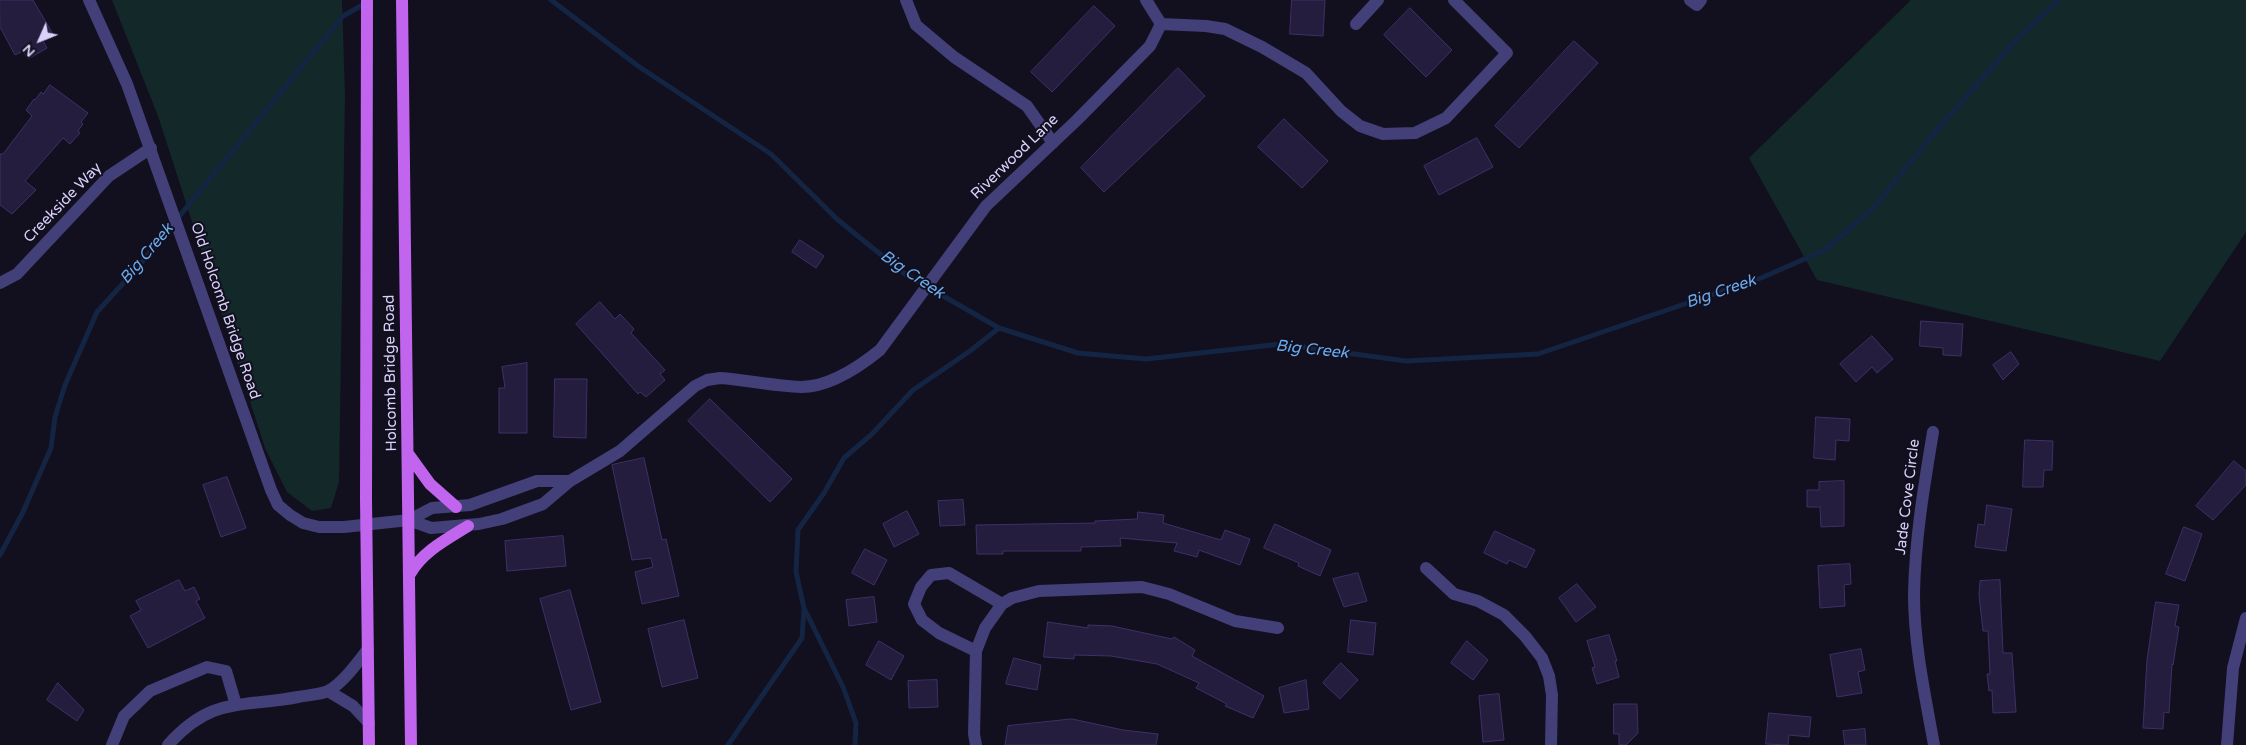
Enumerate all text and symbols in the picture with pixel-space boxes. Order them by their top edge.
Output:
north arrow [15,15,65,65]
text: N [19,41,39,61]
street label: Riverwood Lane [968,111,1062,203]
street label: Creekside Way [20,159,106,247]
water label: Big Creek [116,220,178,288]
street label: Old Holcomb Bridge Road [186,220,264,402]
water label: Big Creek [876,247,948,303]
water label: Big Creek [1683,271,1759,313]
street label: Holcomb Bridge Road [381,294,401,452]
water label: Big Creek [1275,337,1349,363]
street label: Jade Cove Circle [1892,438,1924,556]

